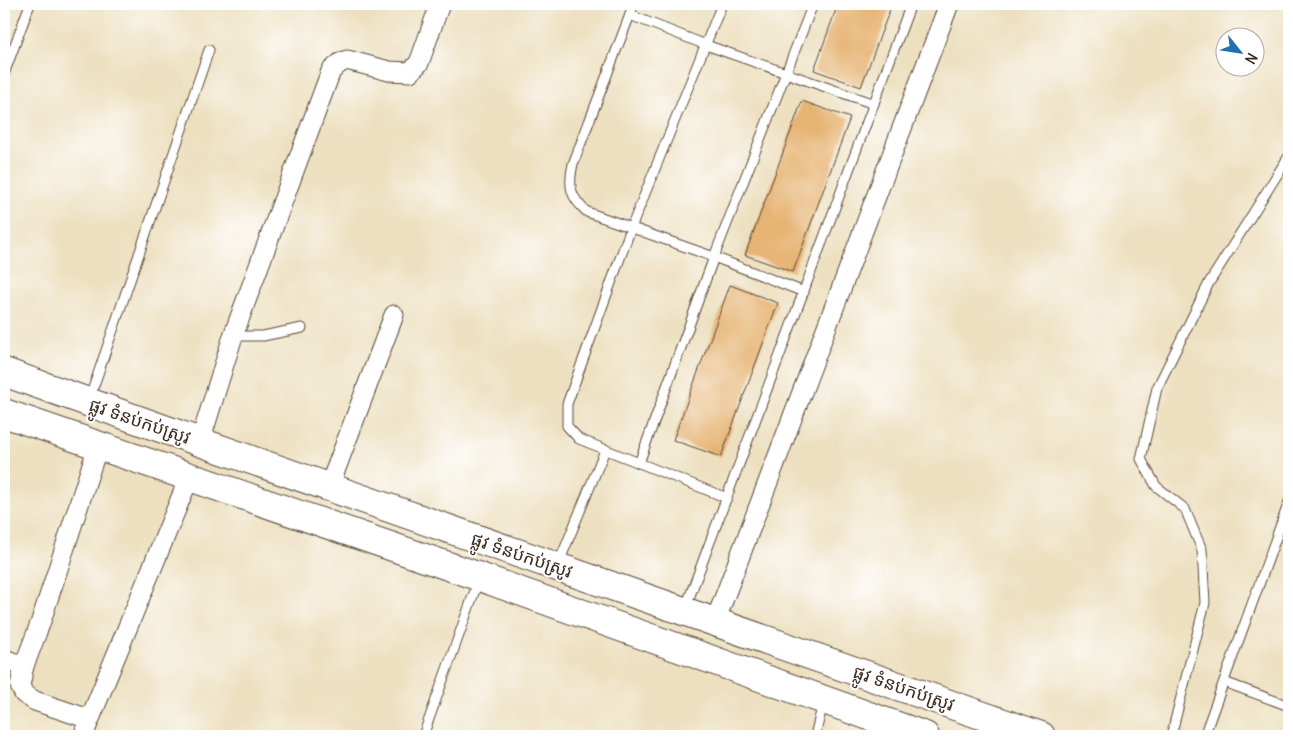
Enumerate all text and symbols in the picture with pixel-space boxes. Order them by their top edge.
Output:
north arrow [1216,28,1266,78]
text: N [1241,50,1261,67]
street label: ផ្លូវ ទំនប់កប់ស្រូវ [84,393,194,454]
street label: ផ្លូវ ទំនប់កប់ស្រូវ [466,527,576,588]
street label: ផ្លូវ ទំនប់កប់ស្រូវ [848,660,958,721]

